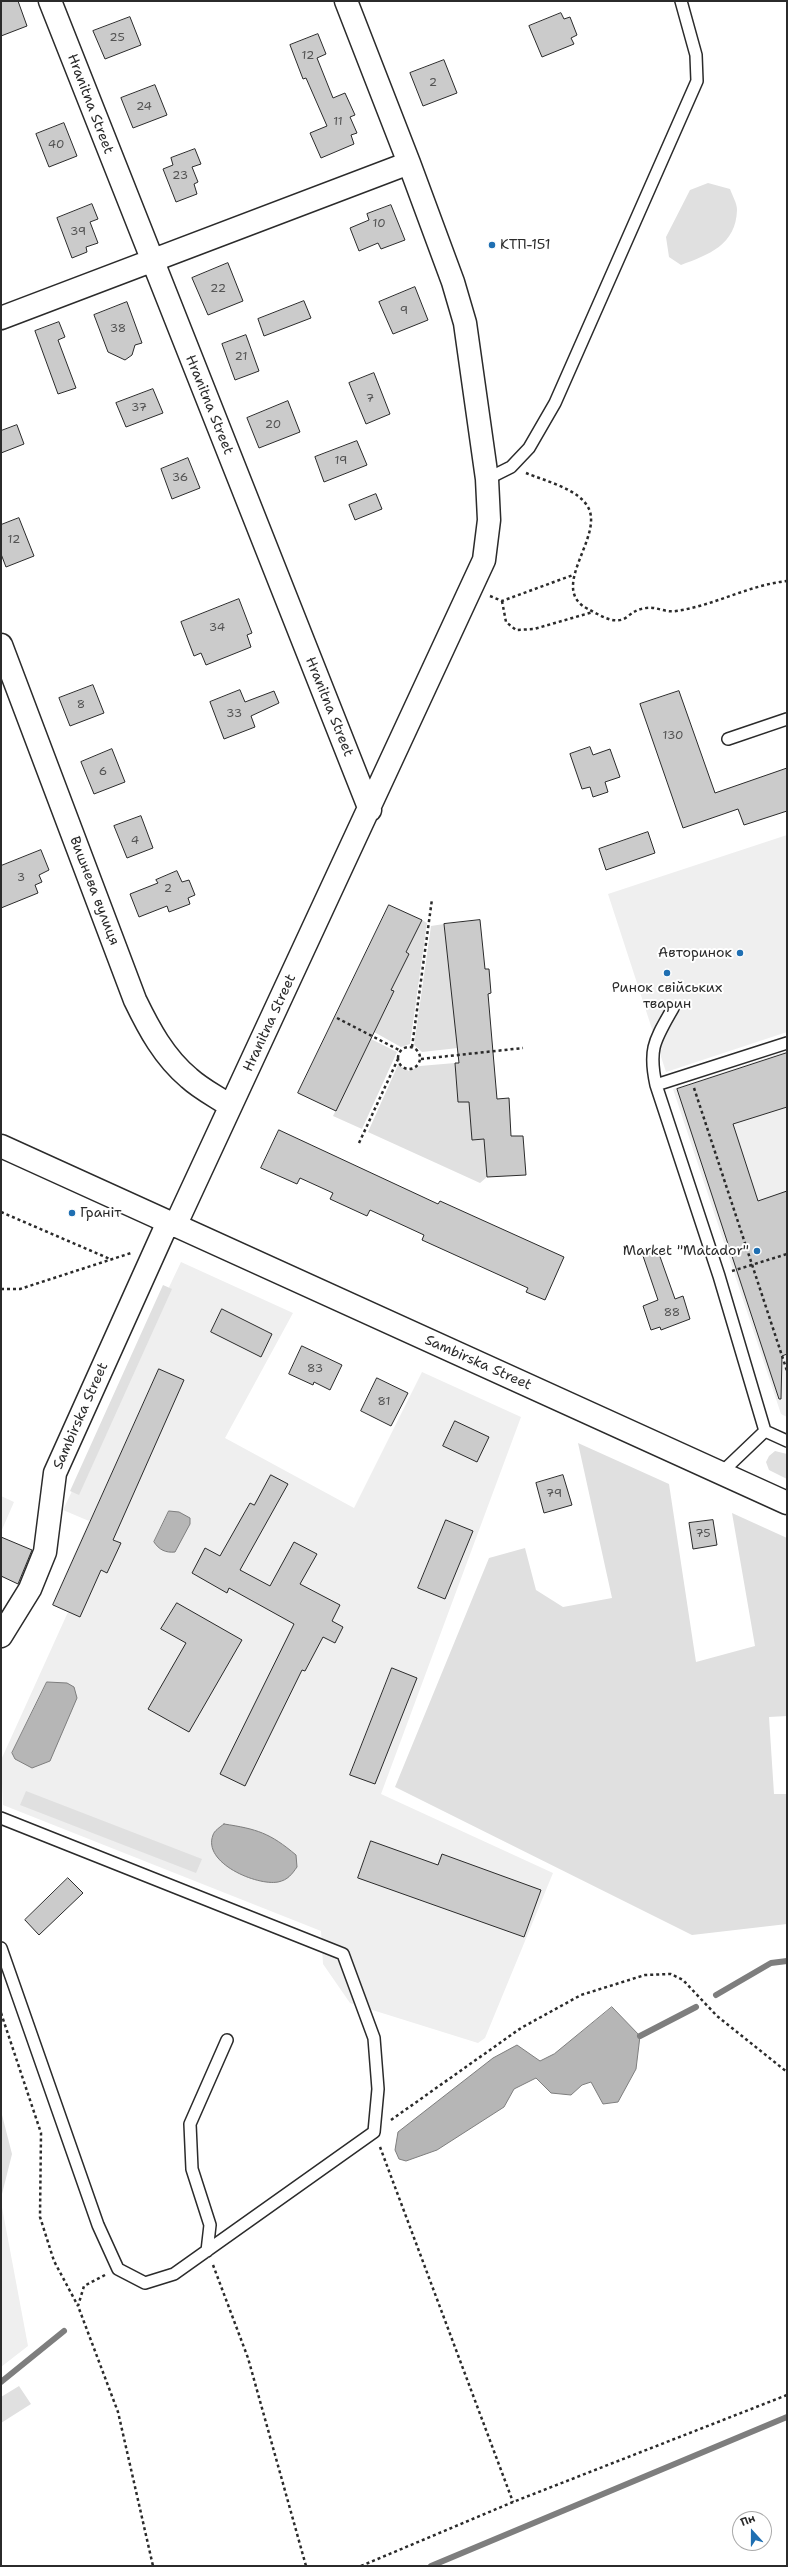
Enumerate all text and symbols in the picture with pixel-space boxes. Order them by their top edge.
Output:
house number: 25 [109,31,125,45]
house number: 12 [302,49,314,63]
street label: Hranitna Street [63,52,117,156]
house number: 2 [429,76,437,90]
house number: 24 [136,100,152,114]
house number: 11 [333,115,343,129]
house number: 40 [48,138,64,152]
house number: 23 [172,169,188,183]
house number: 10 [372,217,386,231]
house number: 39 [70,225,86,239]
place label: КТП-151 [500,237,551,253]
marker: КТП-151 [487,240,497,250]
house number: 22 [210,282,226,296]
house number: 9 [400,304,408,318]
house number: 38 [110,322,126,336]
house number: 21 [235,350,247,364]
street label: Hranitna Street [181,353,237,457]
house number: 7 [366,392,374,406]
house number: 37 [131,401,147,415]
house number: 20 [265,418,281,432]
house number: 19 [335,454,347,468]
house number: 36 [172,471,188,485]
house number: 12 [8,533,20,547]
house number: 34 [209,621,225,635]
street label: Hranitna Street [301,655,357,759]
house number: 8 [77,698,85,712]
house number: 33 [226,707,242,721]
house number: 130 [662,729,684,743]
house number: 6 [99,765,107,779]
street label: Вишнева вулиця [66,834,122,948]
house number: 4 [131,834,139,848]
house number: 3 [17,871,25,885]
house number: 2 [164,882,172,896]
place label: Авторинок [658,945,732,961]
marker: Авторинок [735,948,745,958]
marker: Ринок свійських тварин [662,968,672,978]
street label: Hranitna Street [240,972,300,1074]
place label: Ринок свійських тварин [612,980,722,1012]
place label: Граніт [80,1205,121,1221]
marker: Граніт [67,1208,77,1218]
place label: Market "Matador" [623,1243,749,1259]
marker: Market "Matador" [752,1246,762,1256]
house number: 88 [664,1306,680,1320]
street label: Sambirska Street [422,1332,534,1394]
street label: Sambirska Street [50,1360,112,1472]
house number: 83 [307,1362,323,1376]
house number: 81 [378,1395,390,1409]
house number: 79 [546,1487,562,1501]
house number: 75 [695,1527,711,1541]
north arrow [732,2511,772,2551]
text: Пн [738,2511,757,2530]

